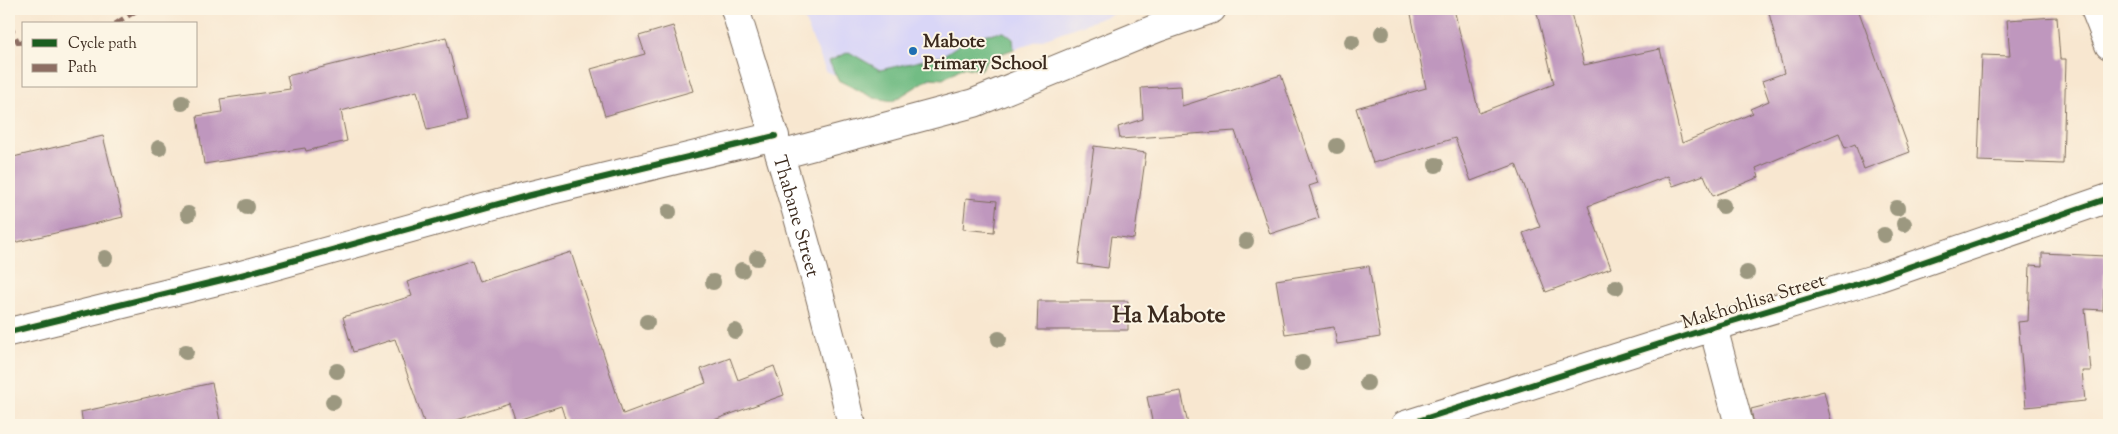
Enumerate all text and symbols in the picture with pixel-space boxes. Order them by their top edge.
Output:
legend [22,22,198,88]
place label: Mabote Primary School [923,29,1048,78]
text: Cycle path [68,34,137,55]
marker: Mabote Primary School [907,45,919,57]
text: Path [68,58,97,79]
street label: Thabane Street [765,152,825,281]
street label: Makhohlisa Street [1679,268,1829,337]
district label: Ha Mabote [1112,299,1226,333]

